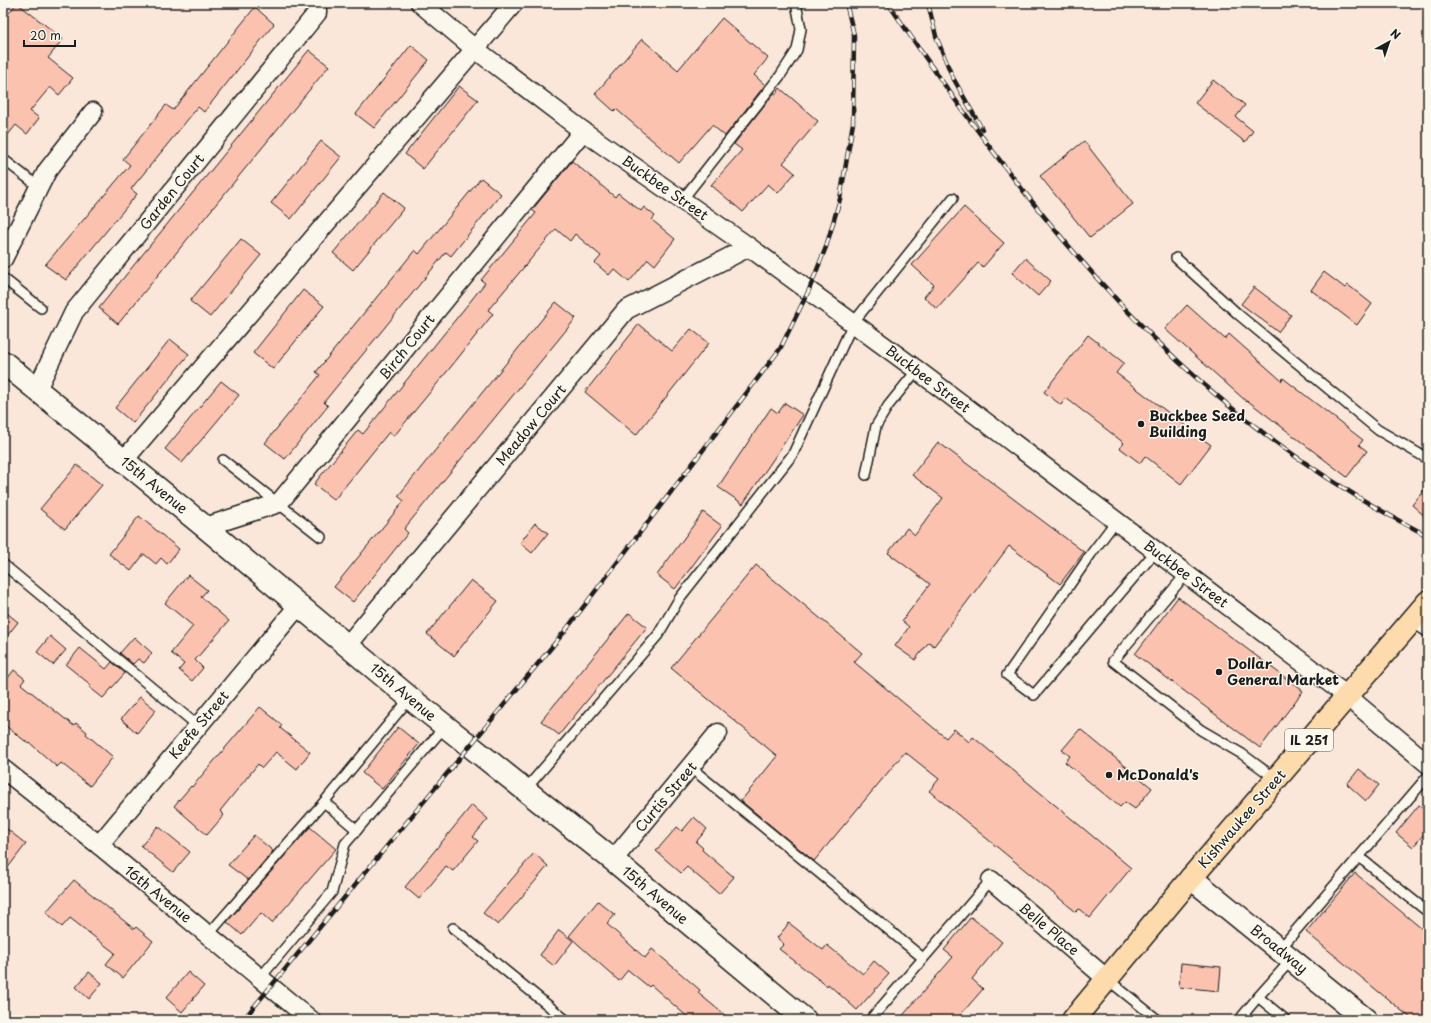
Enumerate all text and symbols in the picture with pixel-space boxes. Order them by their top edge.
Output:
scale bar [24,22,75,48]
north arrow [1369,22,1409,62]
text: N [1387,25,1405,43]
text: 20 m [30,26,61,44]
street label: Garden Court [134,149,209,234]
street label: Buckbee Street [618,150,713,225]
street label: Birch Court [374,309,440,384]
street label: Buckbee Street [882,340,975,418]
street label: Meadow Court [490,379,571,470]
place label: Buckbee Seed Building [1149,405,1245,442]
marker: Buckbee Seed Building [1136,419,1146,429]
street label: 15th Avenue [116,451,193,519]
street label: Buckbee Street [1140,535,1233,613]
place label: Dollar General Market [1227,653,1339,690]
street label: 15th Avenue [365,657,442,726]
marker: Dollar General Market [1214,667,1224,677]
street label: Keefe Street [164,686,234,763]
road number: IL 251 [1285,729,1333,751]
street label: Curtis Street [630,757,702,836]
place label: McDonald's [1117,764,1199,785]
street label: Kishwaukee Street [1193,764,1291,873]
marker: McDonald's [1104,770,1114,780]
street label: 16th Avenue [120,860,197,928]
street label: 15th Avenue [617,860,694,929]
street label: Belle Place [1015,897,1084,960]
street label: Broadway [1246,919,1312,978]

